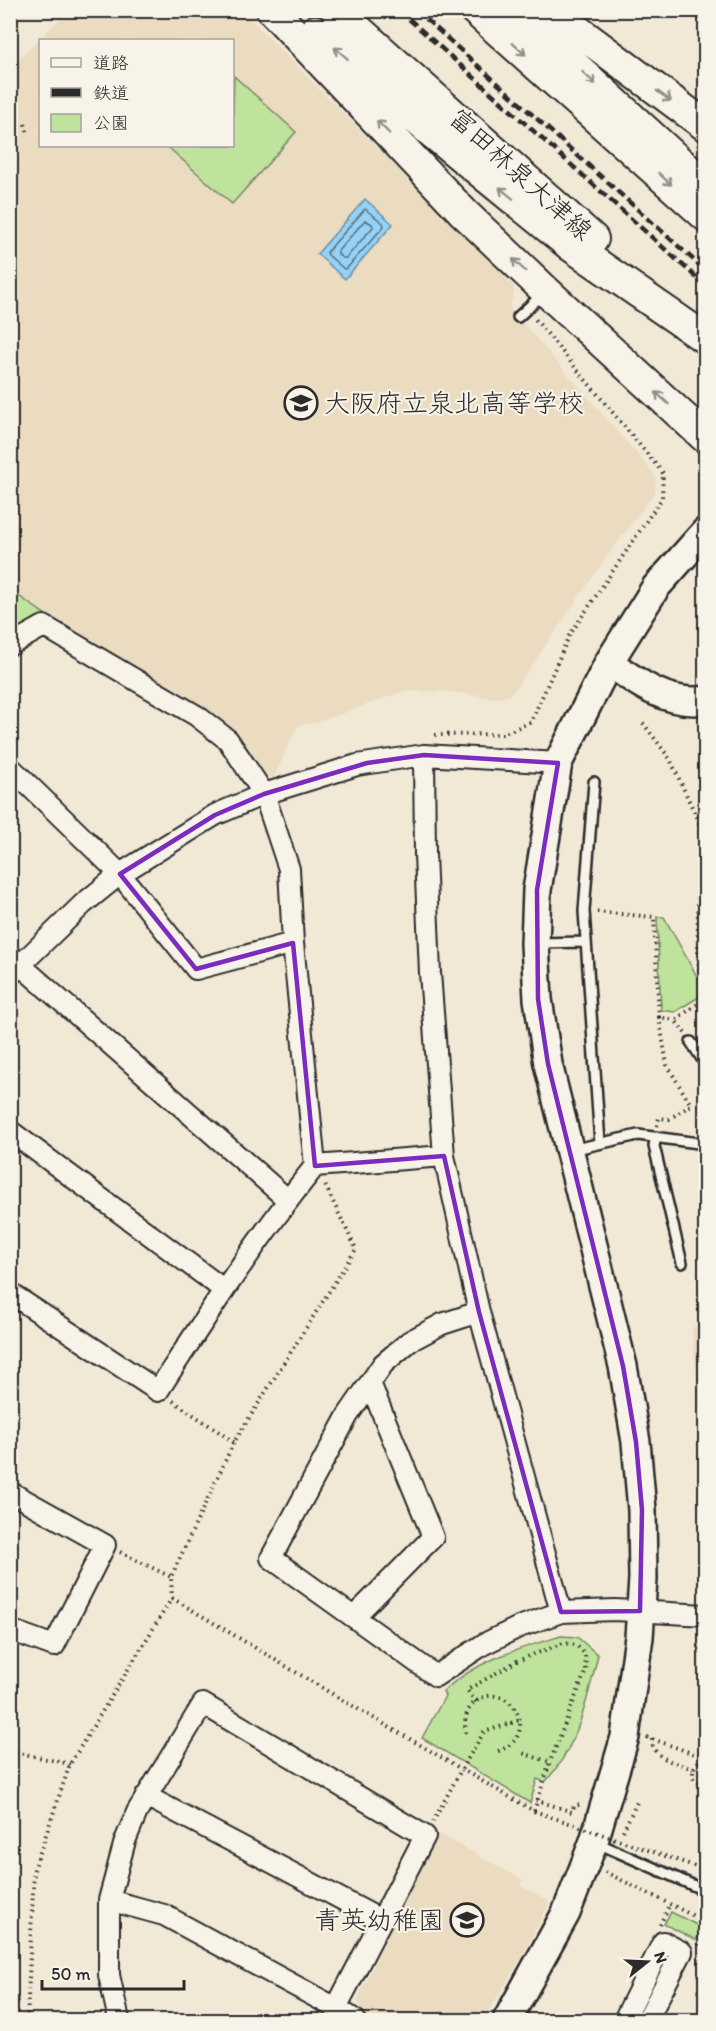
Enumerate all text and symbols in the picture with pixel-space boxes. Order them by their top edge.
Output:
legend [39,39,234,147]
one-way arrow [511,42,526,56]
one-way arrow [334,46,349,60]
text: 道路 [93,52,129,74]
one-way arrow [581,71,596,85]
text: 鉄道 [93,82,129,104]
one-way arrow [656,90,672,102]
street label: 富田林泉大津線 [443,101,599,247]
text: 公園 [93,112,129,134]
one-way arrow [375,119,390,134]
one-way arrow [657,172,672,186]
one-way arrow [498,186,514,199]
one-way arrow [512,258,527,273]
school or university icon: 大阪府立泉北高等学校 [283,385,319,421]
place label: 大阪府立泉北高等学校 [324,387,584,419]
one-way arrow [655,391,670,405]
school or university icon: 青英幼稚園 [449,1902,485,1938]
place label: 青英幼稚園 [314,1904,444,1936]
north arrow [617,1932,677,1992]
text: N [650,1949,671,1966]
scale bar [42,1953,184,1991]
text: 50 m [51,1963,91,1985]

